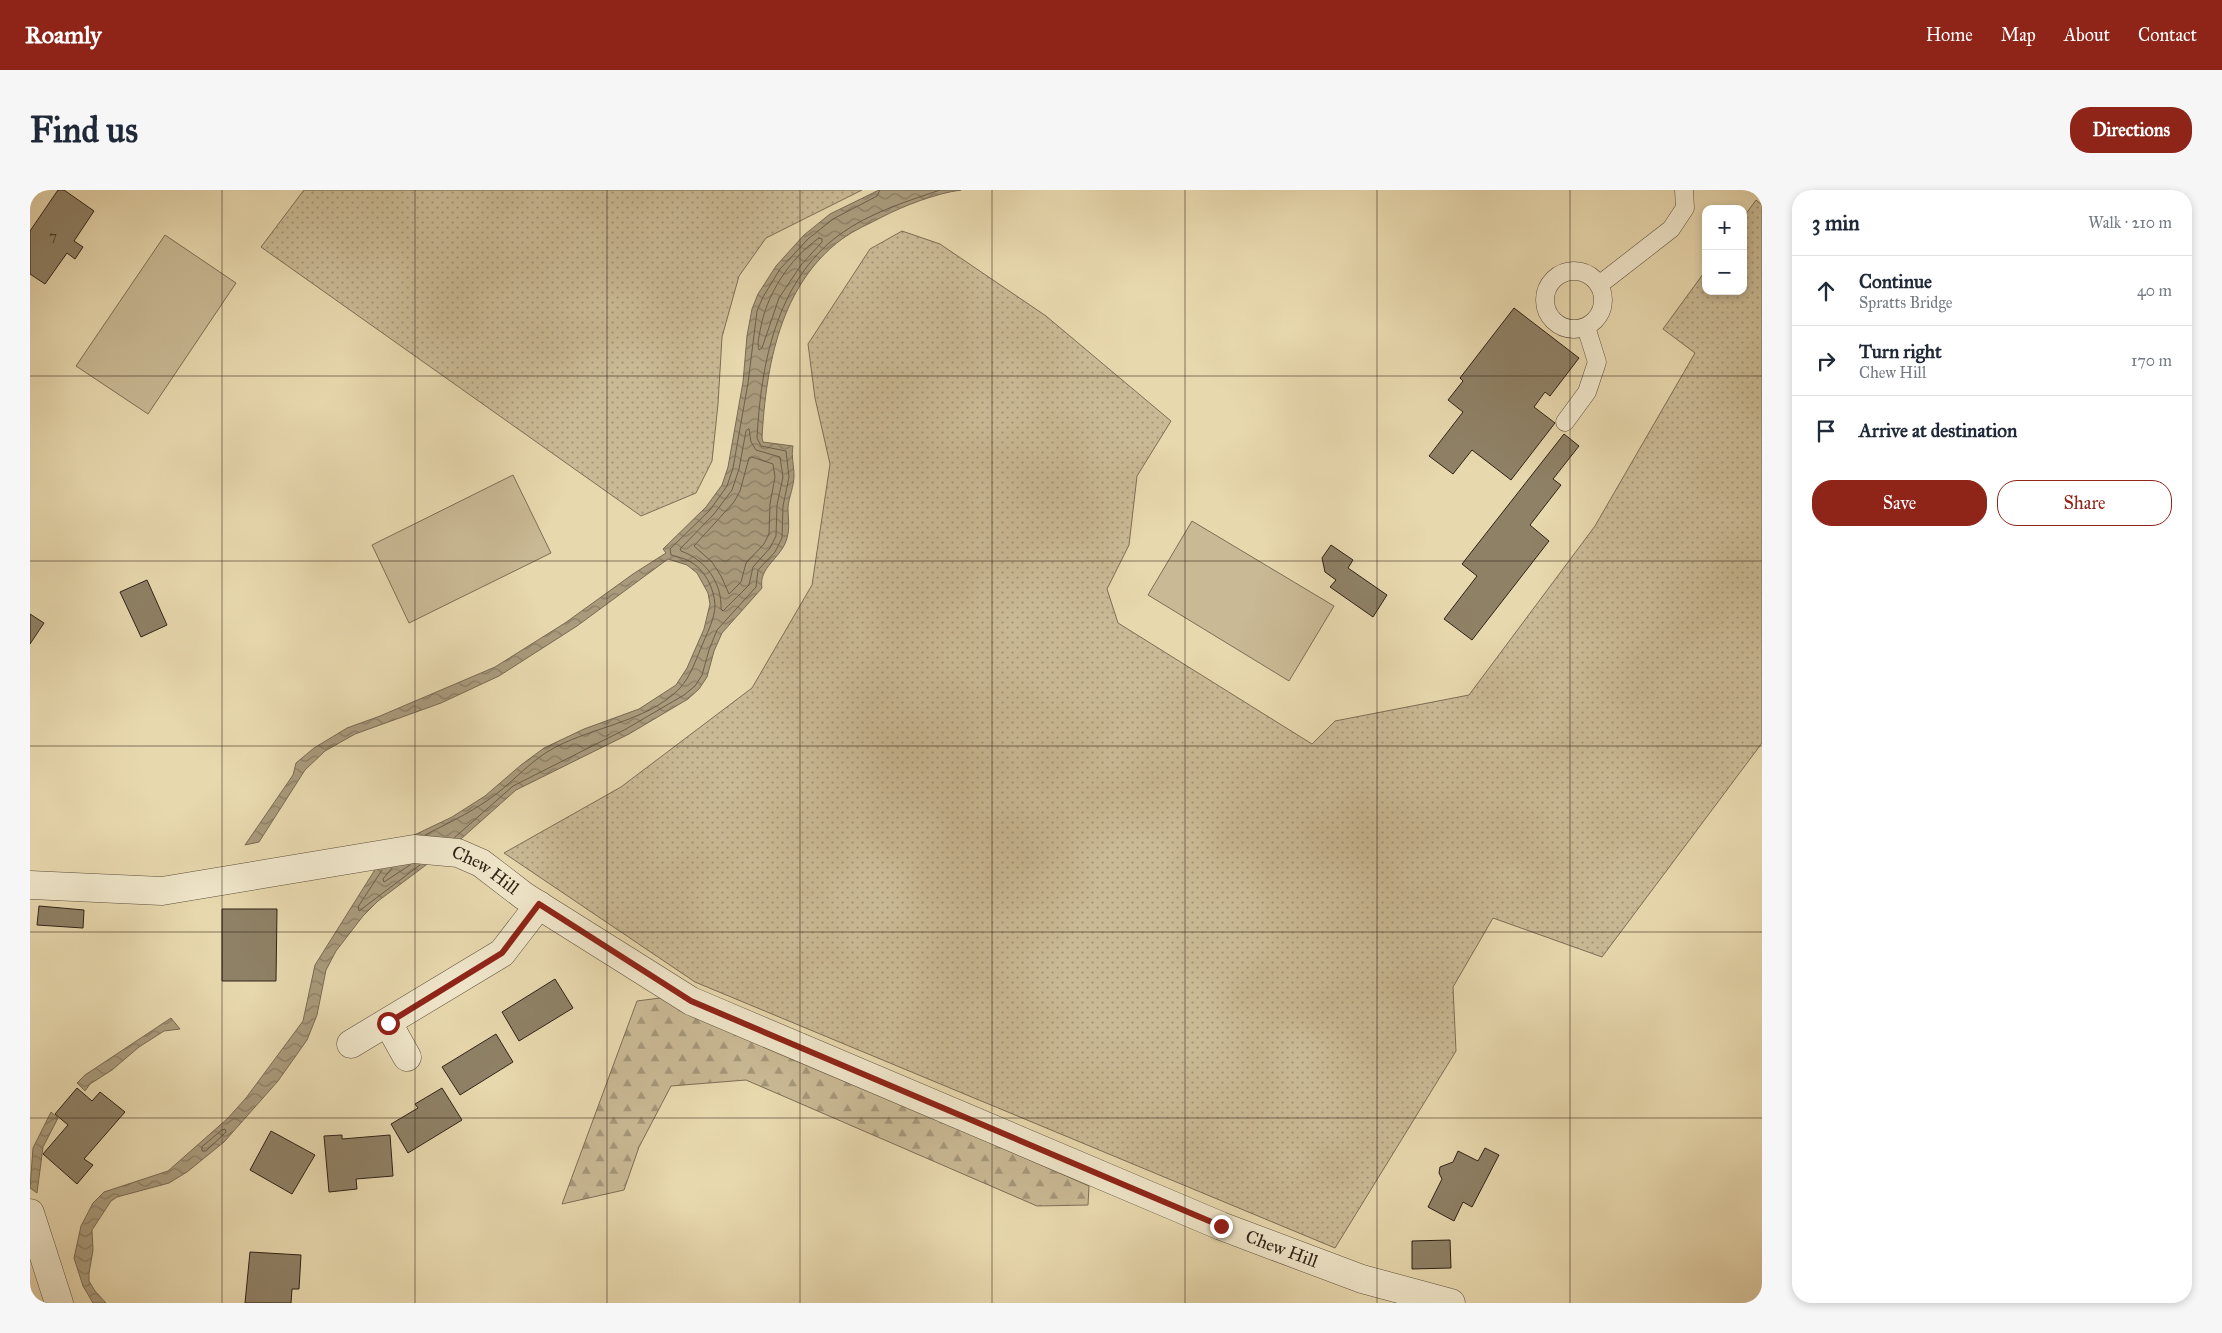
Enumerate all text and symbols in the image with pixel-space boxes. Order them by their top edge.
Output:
text: Roamly [25,20,102,50]
text: Home [1926,24,1973,46]
text: Map [2001,24,2036,46]
text: About [2064,24,2110,46]
text: Contact [2138,24,2197,46]
button: Directions [2070,107,2192,153]
text: Find us [30,109,138,152]
map controls [1702,205,1747,295]
button: + [1702,205,1747,250]
text: 3 min [1812,210,1860,236]
text: Walk · 210 m [2088,213,2172,232]
house number: 7 [49,227,57,245]
button: − [1702,250,1747,295]
text: Continue [1859,270,1932,293]
icon: ahead [1812,277,1840,305]
text: 40 m [2137,281,2172,300]
text: Spratts Bridge [1859,293,1953,312]
text: Turn right [1859,340,1942,363]
icon: right [1812,347,1840,375]
text: 170 m [2131,351,2172,370]
text: Chew Hill [1859,363,1926,382]
icon: arrive [1812,417,1840,445]
text: Arrive at destination [1859,419,2017,442]
button: Save [1812,480,1987,526]
button: Share [1997,480,2172,526]
street label: Chew Hill [448,841,523,899]
route start [377,1012,400,1035]
route end [1210,1215,1233,1238]
street label: Chew Hill [1242,1225,1321,1272]

